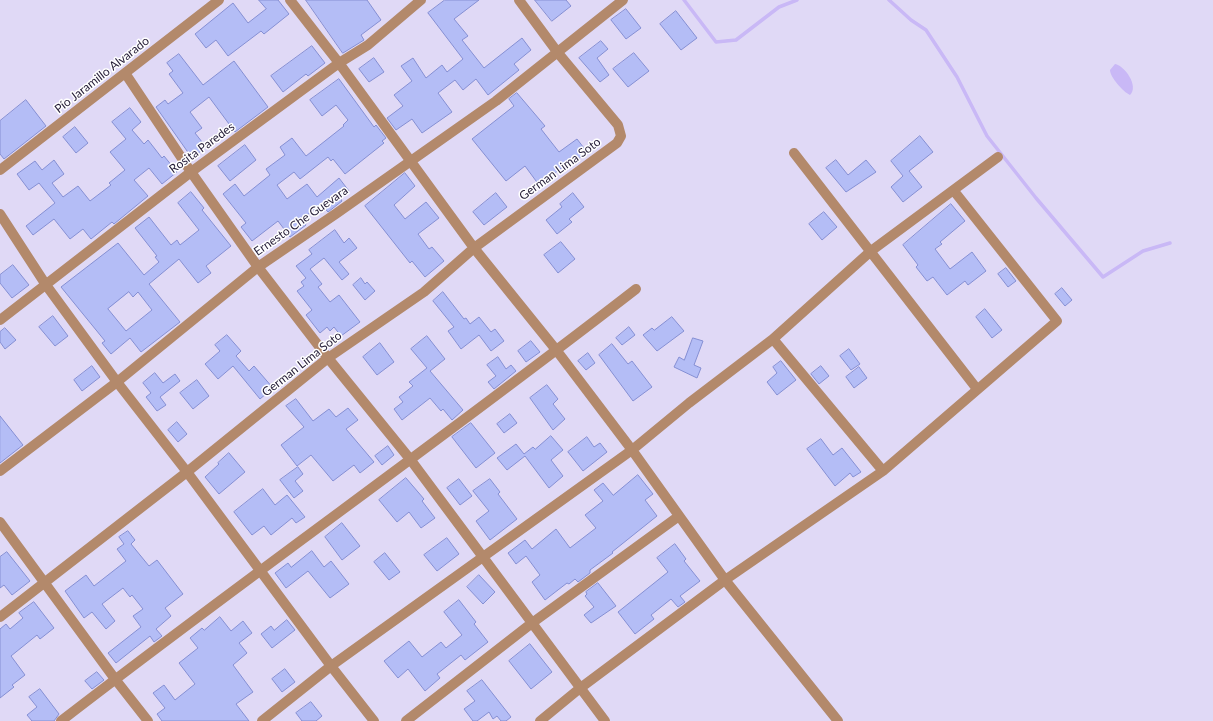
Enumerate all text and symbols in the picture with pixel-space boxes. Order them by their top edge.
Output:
street label: Pío Jaramillo Alvarado [52,34,152,116]
street label: Rosita Paredes [167,120,237,176]
street label: German Lima Soto [516,135,604,203]
street label: Ernesto Che Guevara [251,183,351,259]
street label: German Lima Soto [259,328,345,400]

